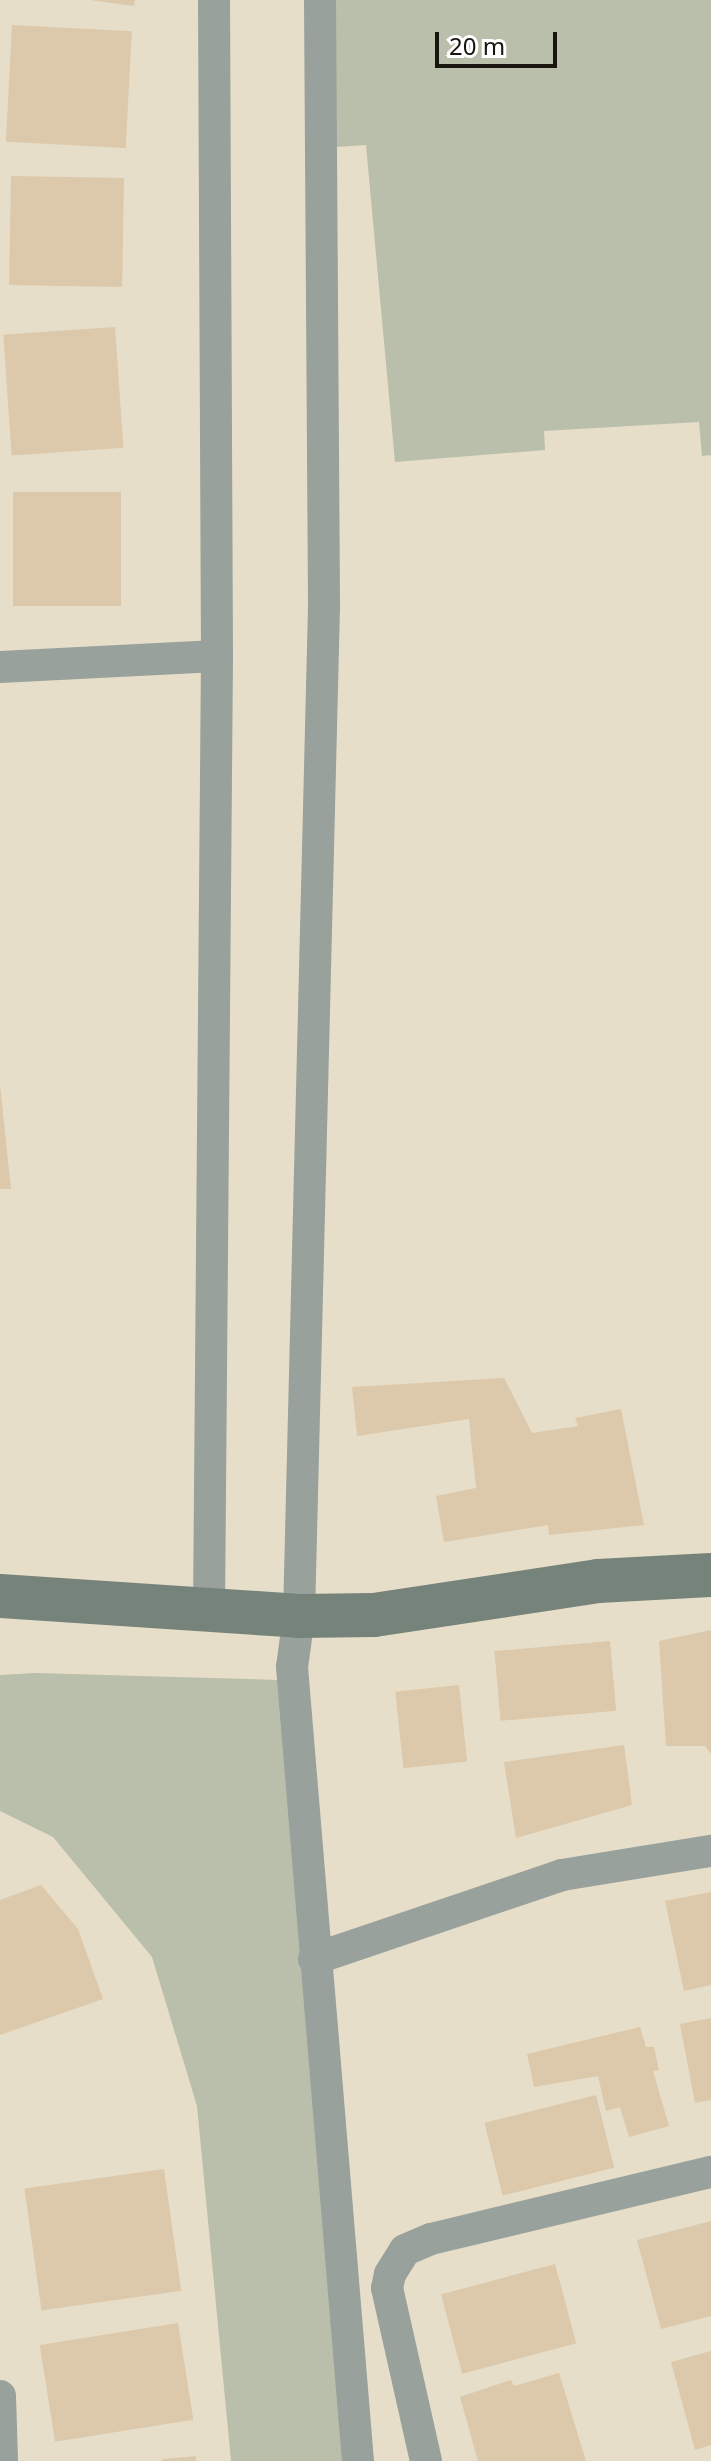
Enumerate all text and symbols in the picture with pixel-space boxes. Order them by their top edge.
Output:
scale bar [439,16,561,66]
text: 20 m [449,29,505,62]

